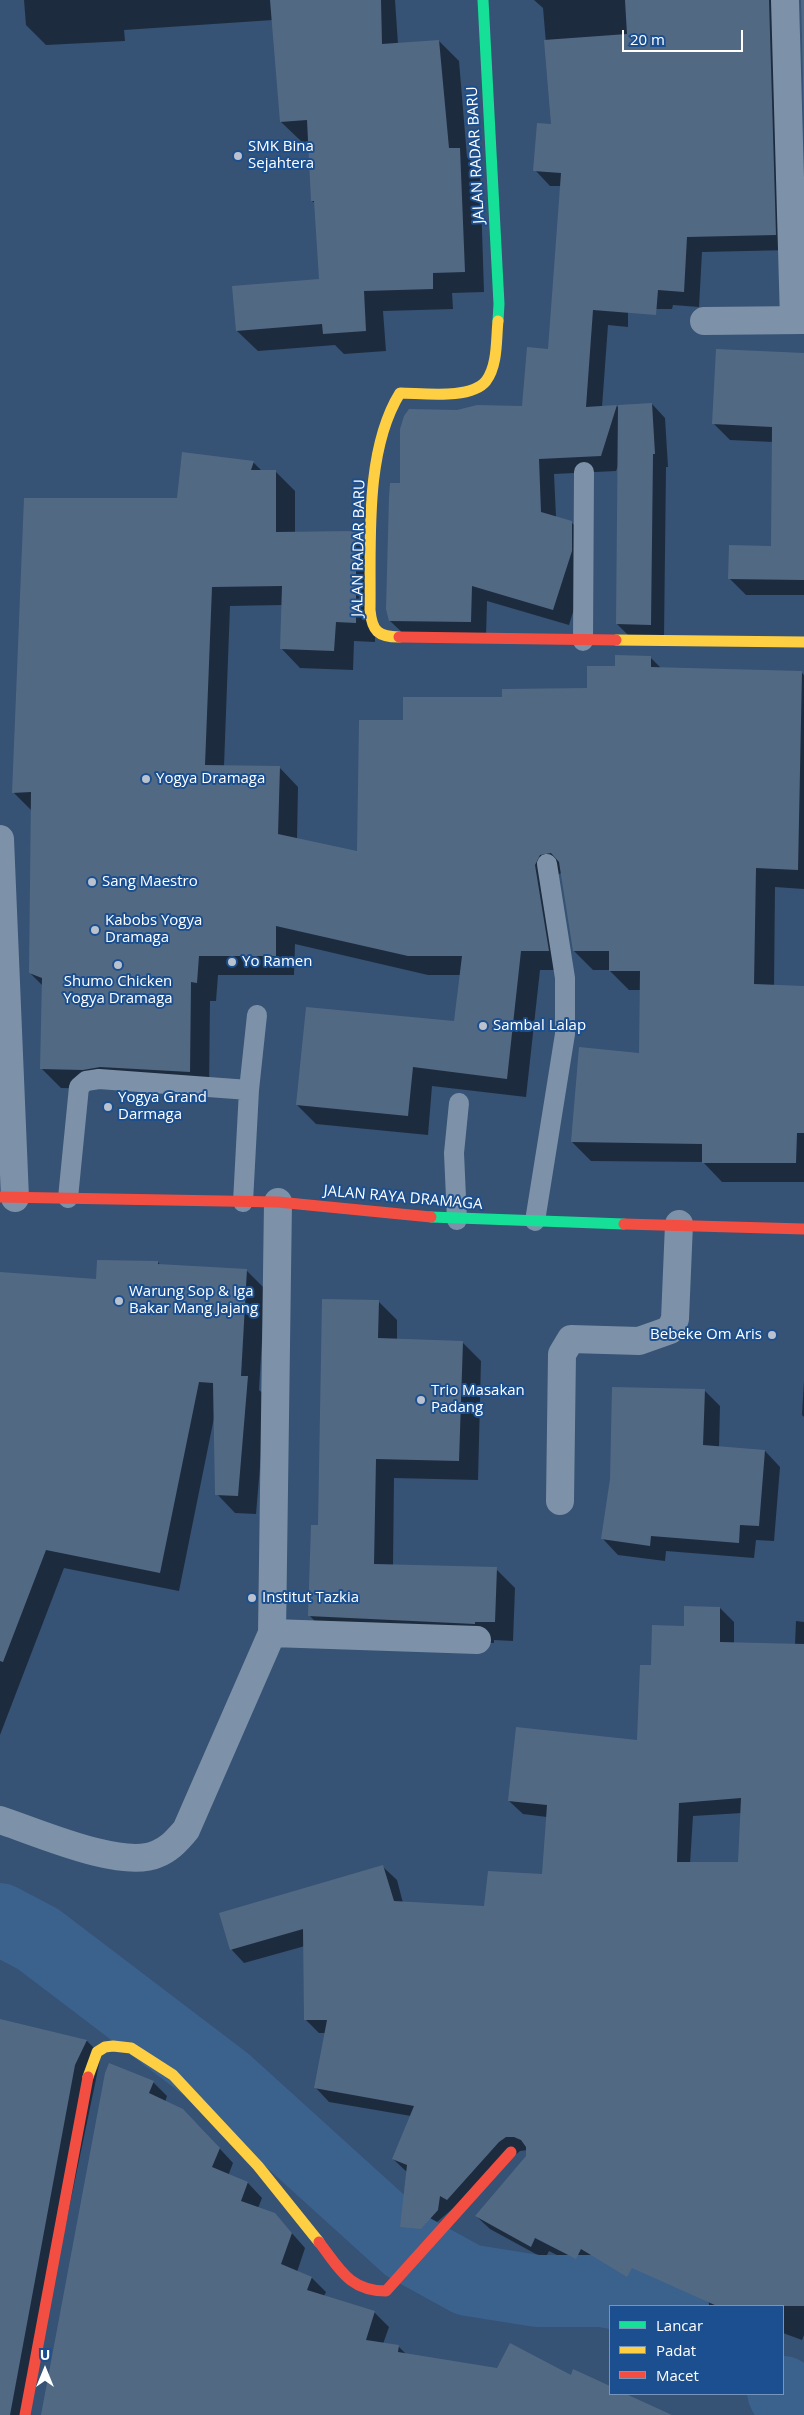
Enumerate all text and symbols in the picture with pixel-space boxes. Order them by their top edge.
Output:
scale bar [624,20,745,52]
text: 20 m [630,29,665,49]
street label: JALAN RADAR BARU [463,86,489,224]
place label: SMK Bina Sejahtera [248,138,314,173]
marker: SMK Bina Sejahtera [232,150,244,162]
street label: JALAN RADAR BARU [349,479,369,617]
place label: Yogya Dramaga [156,770,265,788]
marker: Yogya Dramaga [140,773,152,785]
place label: Sang Maestro [102,873,198,891]
marker: Sang Maestro [86,876,98,888]
place label: Kabobs Yogya Dramaga [105,912,202,947]
marker: Kabobs Yogya Dramaga [89,924,101,936]
place label: Yo Ramen [242,953,312,971]
marker: Yo Ramen [226,956,238,968]
marker: Shumo Chicken Yogya Dramaga [112,959,124,971]
place label: Shumo Chicken Yogya Dramaga [63,973,173,1008]
place label: Sambal Lalap [493,1017,586,1035]
marker: Sambal Lalap [477,1020,489,1032]
place label: Yogya Grand Darmaga [118,1089,207,1124]
marker: Yogya Grand Darmaga [102,1101,114,1113]
street label: JALAN RAYA DRAMAGA [323,1182,483,1214]
place label: Warung Sop & Iga Bakar Mang Jajang [129,1283,258,1318]
marker: Warung Sop & Iga Bakar Mang Jajang [113,1295,125,1307]
place label: Bebeke Om Aris [650,1326,762,1344]
marker: Bebeke Om Aris [766,1329,778,1341]
place label: Trio Masakan Padang [431,1382,525,1417]
marker: Trio Masakan Padang [415,1394,427,1406]
place label: Institut Tazkia [262,1589,359,1607]
marker: Institut Tazkia [246,1592,258,1604]
legend [609,2305,784,2395]
text: Lancar [656,2315,703,2335]
text: Padat [656,2340,696,2360]
north arrow [20,2345,70,2395]
text: U [40,2345,50,2364]
text: Macet [656,2365,699,2385]

